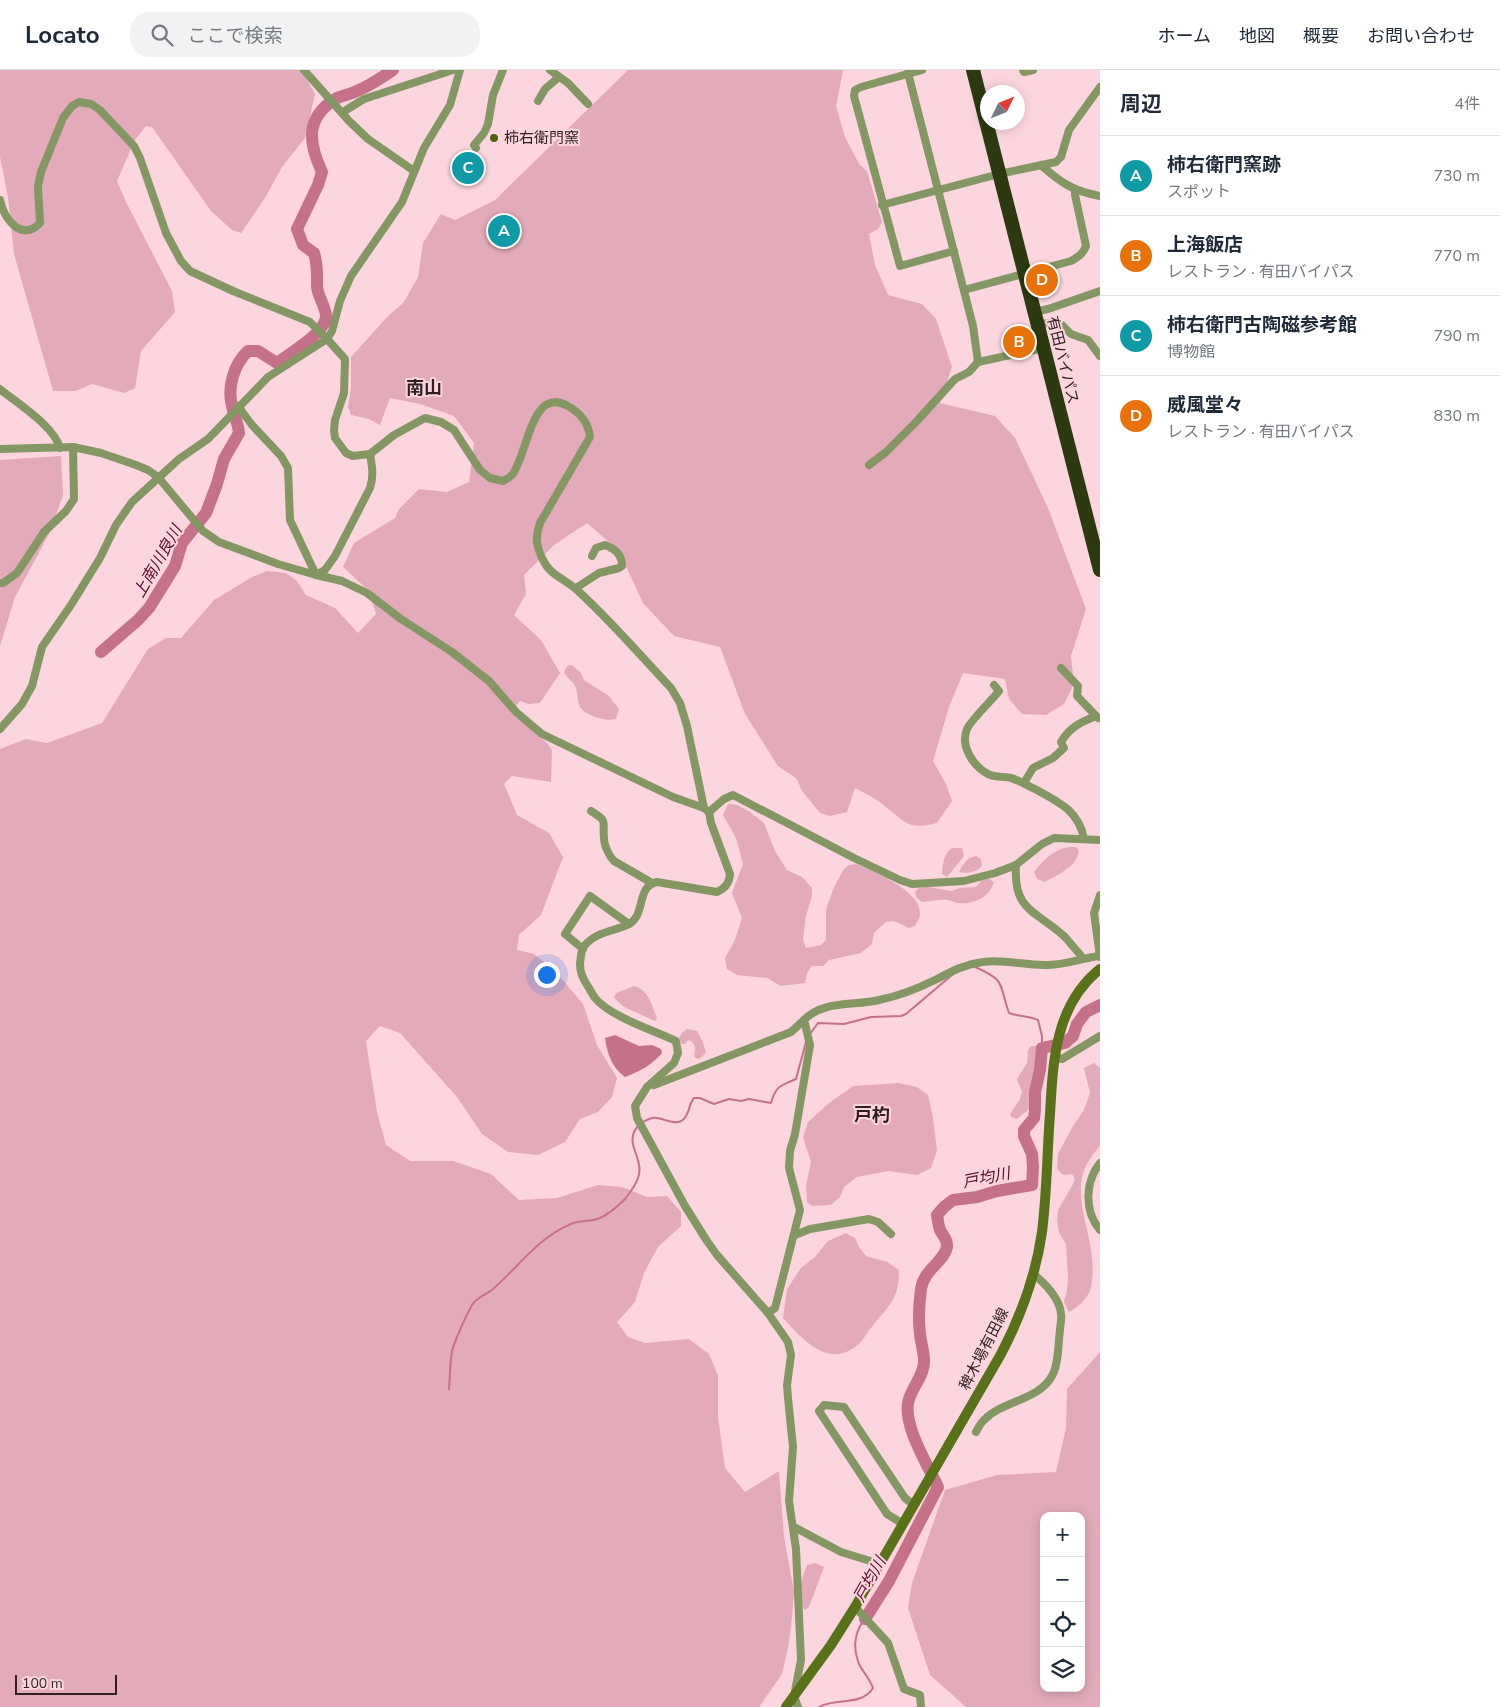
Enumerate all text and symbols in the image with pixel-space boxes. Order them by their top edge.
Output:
search box [130,12,480,57]
text: Locato [25,19,100,51]
icon: search [148,21,176,49]
text: ここで検索 [188,23,283,49]
text: ホーム [1158,24,1211,48]
text: 地図 [1239,24,1275,48]
text: 概要 [1303,24,1339,48]
text: お問い合わせ [1367,24,1475,48]
north arrow [980,85,1025,130]
text: 周辺 [1120,90,1162,118]
text: 4件 [1454,93,1480,115]
place label: 柿右衛門窯 [504,128,579,148]
marker: 柿右衛門窯 [488,132,500,144]
pin: C [452,149,484,187]
text: 柿右衛門窯跡 [1167,152,1281,178]
text: A [1130,165,1142,187]
text: 730 m [1433,165,1480,187]
text: スポット [1167,181,1231,203]
pin: A [488,212,520,250]
text: 上海飯店 [1167,232,1243,258]
text: B [1130,245,1142,267]
text: 770 m [1433,245,1480,267]
pin: D [1026,261,1058,299]
text: レストラン · 有田バイパス [1167,261,1355,283]
text: 柿右衛門古陶磁参考館 [1167,312,1357,338]
street label: 有田バイパス [1042,314,1084,406]
pin: B [1003,323,1035,361]
text: C [1131,325,1141,347]
text: 790 m [1433,325,1480,347]
text: 博物館 [1167,341,1215,363]
district label: 南山 [406,376,442,400]
text: 威風堂々 [1167,392,1243,418]
text: D [1130,405,1142,427]
text: 830 m [1433,405,1480,427]
text: レストラン · 有田バイパス [1167,421,1355,443]
water label: 上南川良川 [128,520,188,602]
your location [534,962,560,988]
district label: 戸杓 [854,1103,890,1127]
water label: 戸均川 [961,1162,1014,1193]
street label: 稗木場有田線 [955,1304,1013,1394]
map controls [1040,1512,1085,1692]
button: + [1040,1512,1085,1557]
water label: 戸均川 [849,1551,892,1606]
button: − [1040,1557,1085,1602]
button: locate [1040,1602,1085,1647]
button: layers [1040,1647,1085,1692]
scale bar [15,1672,118,1695]
text: 100 m [22,1674,63,1693]

